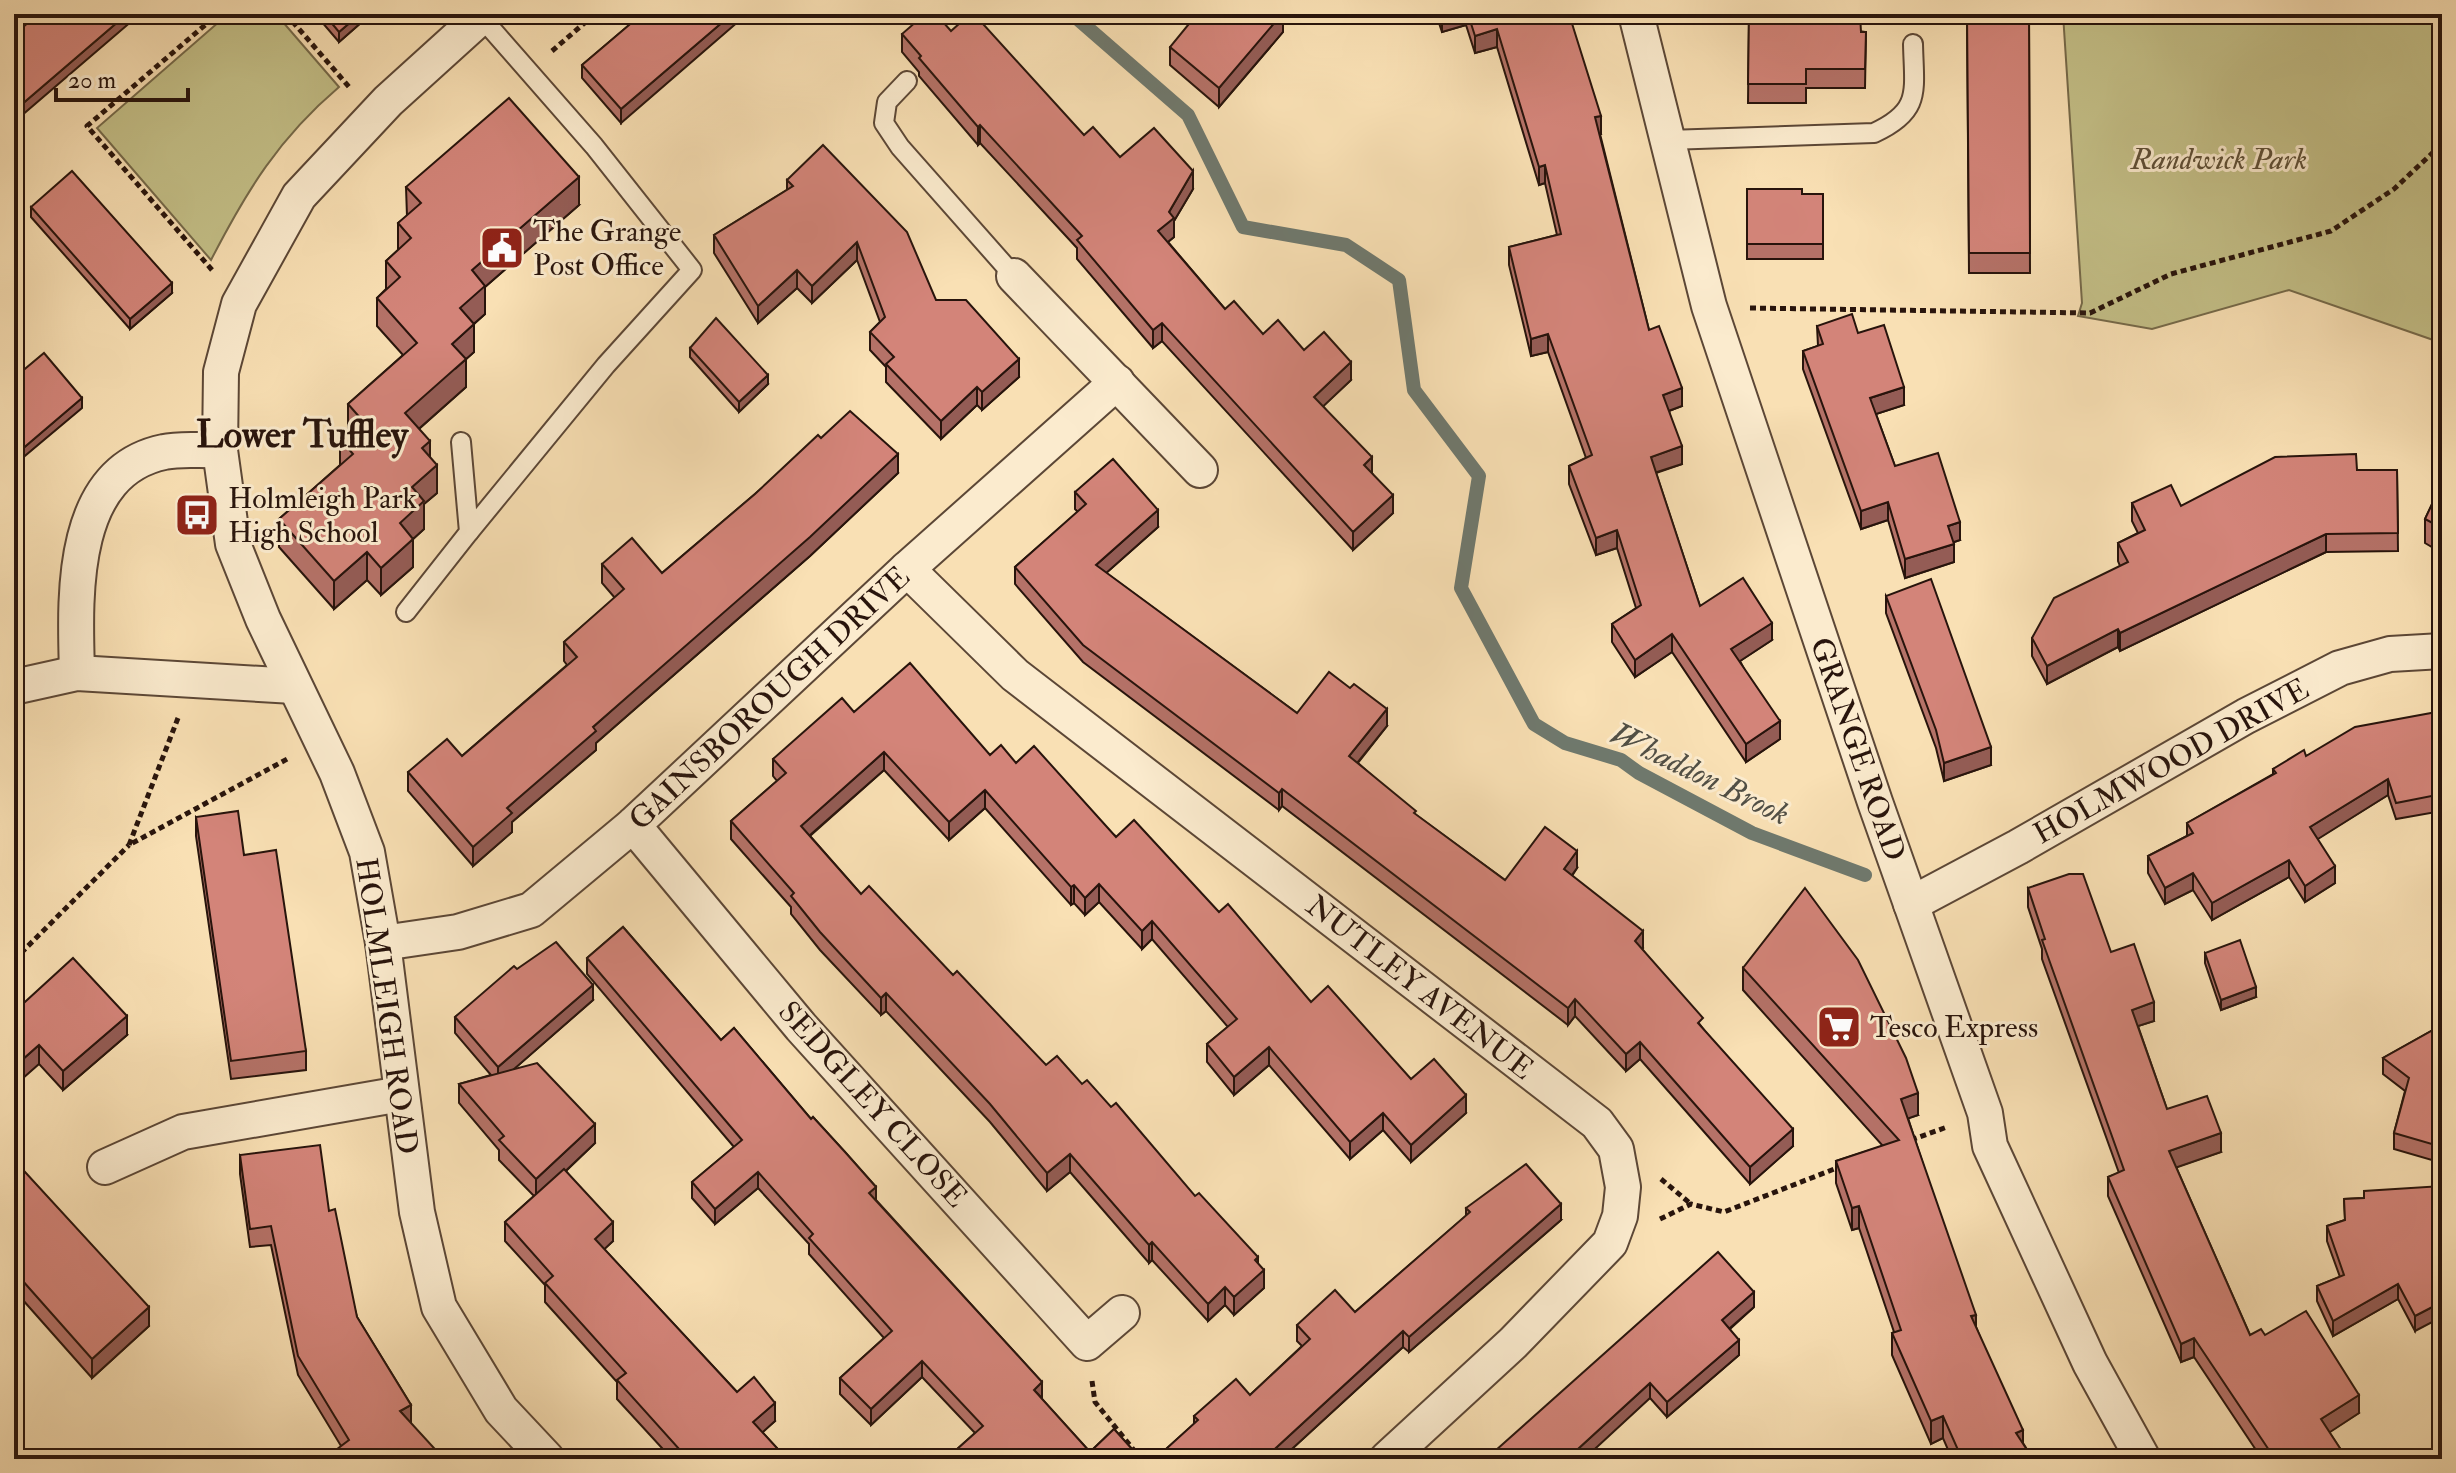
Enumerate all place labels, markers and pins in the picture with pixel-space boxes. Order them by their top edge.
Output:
place label: The Grange Post Office [533,213,681,284]
public building icon: The Grange Post Office [478,224,526,272]
place label: Holmleigh Park High School [228,480,417,551]
bus stop icon: Holmleigh Park High School [173,491,221,539]
supermarket icon: Tesco Express [1815,1003,1863,1051]
place label: Tesco Express [1870,1009,2038,1046]

